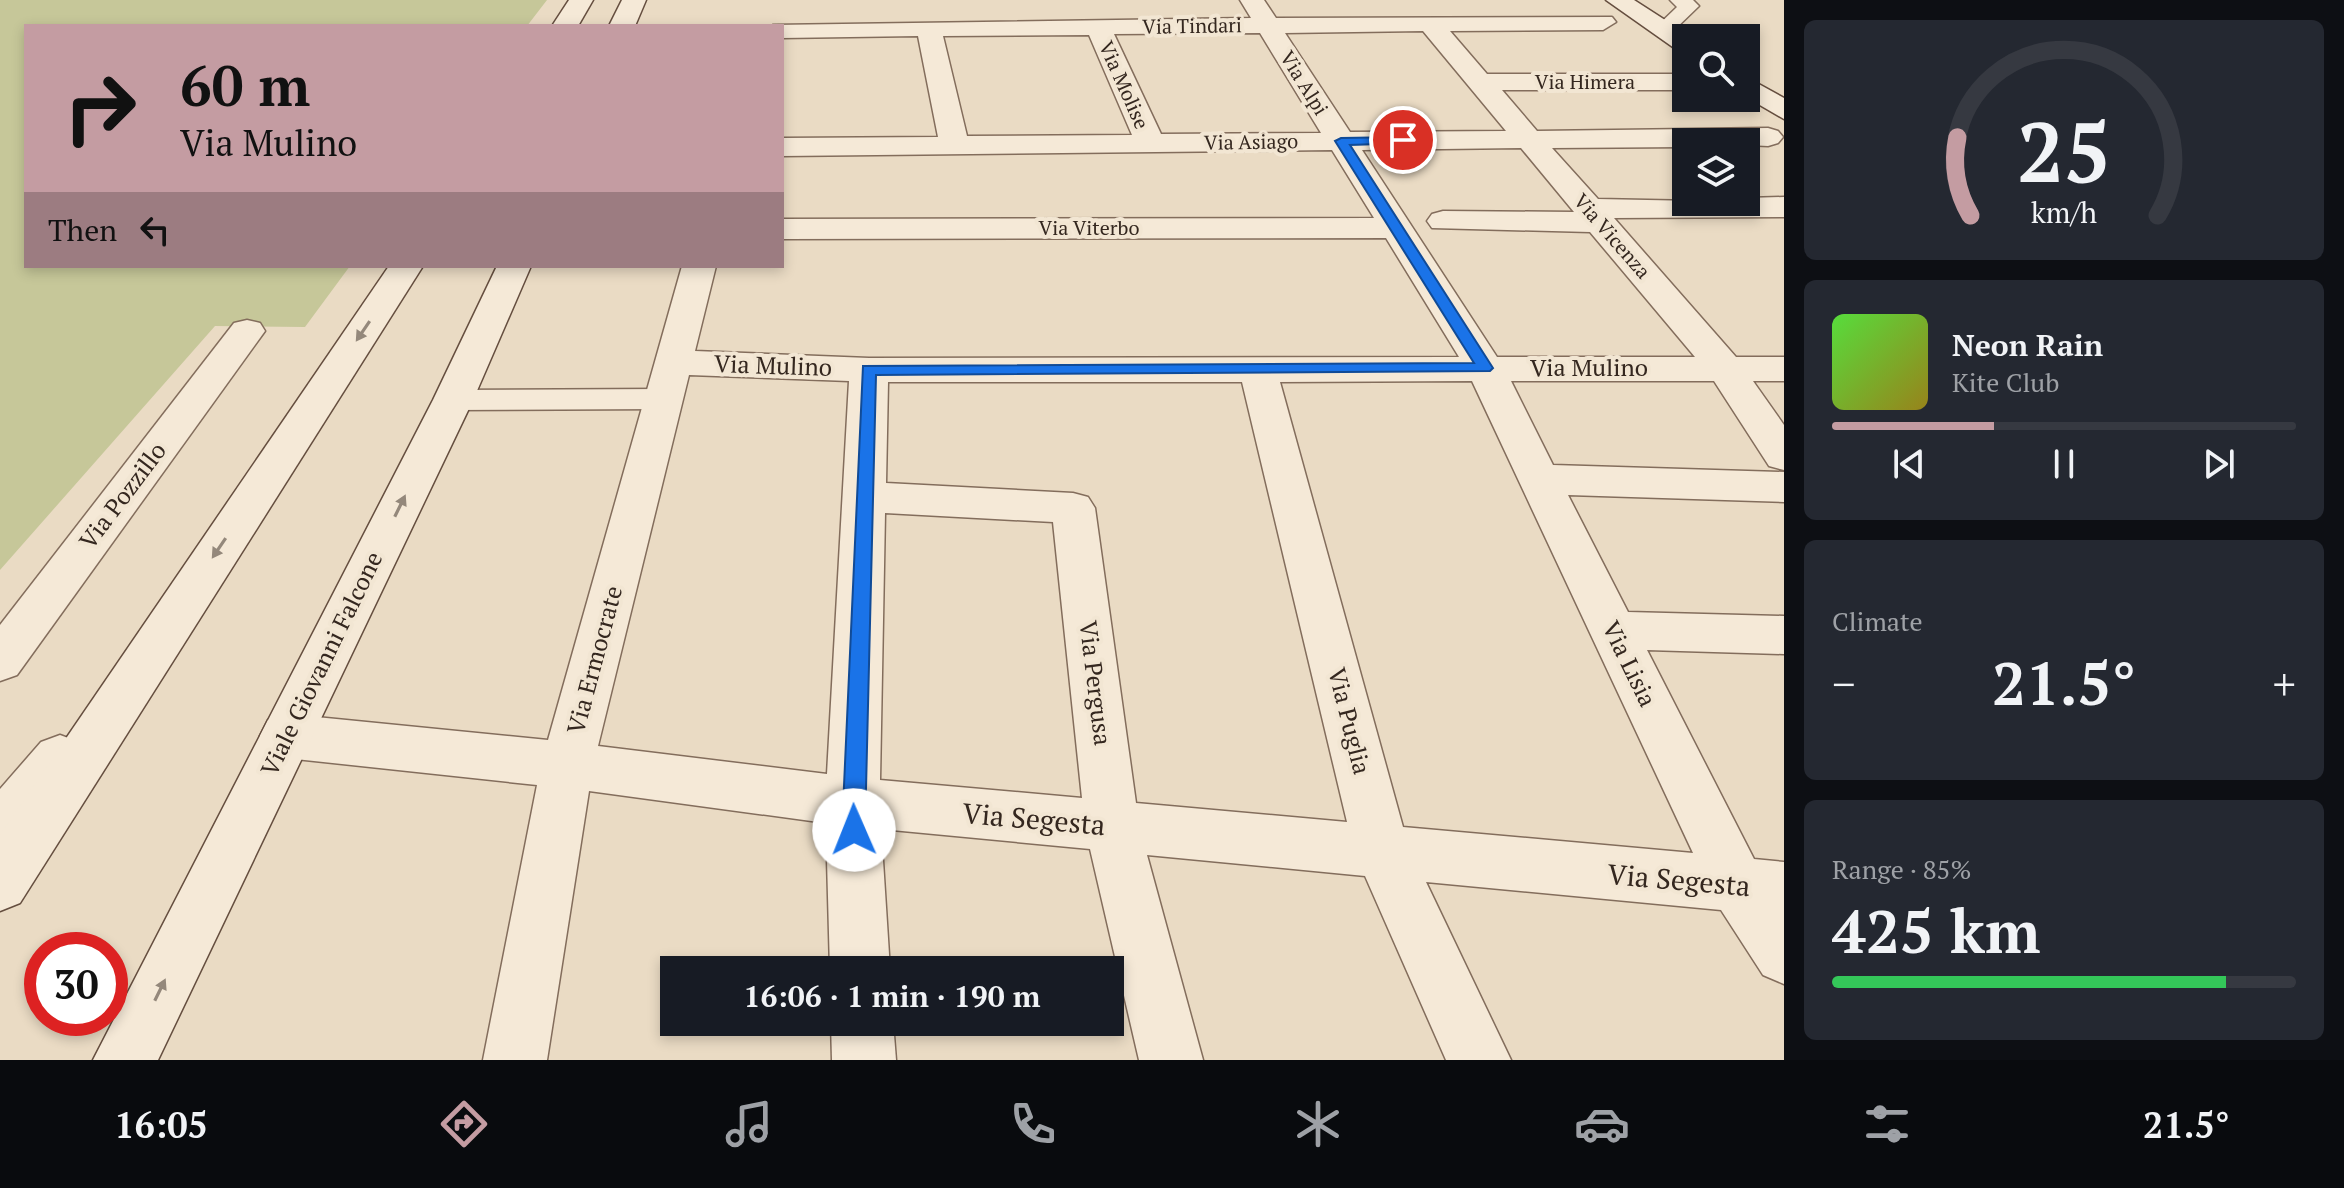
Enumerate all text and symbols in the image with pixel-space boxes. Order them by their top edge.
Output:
street label: Via Tindari [1142,11,1242,40]
map controls [1672,24,1760,216]
button: search [1672,24,1760,112]
street label: Via Molise [1093,36,1156,133]
street label: Via Alpi [1274,45,1335,120]
text: 60 m [180,48,310,122]
icon: right [48,56,152,160]
street label: Via Himera [1535,68,1635,95]
text: 25 [2017,96,2111,206]
pin [1369,106,1437,174]
icon: arrive [1381,118,1425,162]
text: Via Mulino [180,119,357,166]
street label: Via Asiago [1204,127,1298,156]
button: layers [1672,128,1760,216]
street label: Via Vicenza [1568,187,1657,284]
text: km/h [2031,193,2097,231]
icon: left [133,208,177,252]
text: Then [48,210,117,250]
street label: Via Viterbo [1039,214,1139,241]
one-way arrow [356,320,371,342]
text: Neon Rain [1952,325,2103,365]
street label: Via Mulino [713,347,833,383]
street label: Via Mulino [1530,351,1648,383]
text: Kite Club [1952,365,2059,399]
street label: Via Pozzillo [72,435,173,555]
icon: previous [1887,442,1931,486]
icon: pause [2042,442,2086,486]
icon: next [2197,442,2241,486]
one-way arrow [393,495,407,518]
one-way arrow [212,537,227,558]
street label: Viale Giovanni Falcone [253,546,389,781]
street label: Via Ermocrate [559,582,629,737]
text: Climate [1832,604,1923,638]
street label: Via Lisia [1595,615,1664,712]
street label: Via Pergusa [1072,619,1120,747]
text: 21.5° [1992,643,2136,722]
text: − [1832,654,1855,713]
text: + [2273,654,2296,713]
street label: Via Puglia [1321,664,1379,777]
position arrow [812,788,896,872]
street label: Via Segesta [961,794,1107,843]
text: Range · 85% [1832,852,1971,886]
street label: Via Segesta [1606,855,1752,904]
text: 425 km [1832,891,2040,970]
speed limit sign: 30 [24,932,128,1036]
text: 16:06 · 1 min · 190 m [744,976,1040,1016]
one-way arrow [153,979,167,1002]
icon: directions [436,1096,492,1152]
icon: music [721,1096,777,1152]
icon: phone [1005,1096,1061,1152]
icon: climate [1290,1096,1346,1152]
icon: car [1574,1096,1630,1152]
icon: filters [1859,1096,1915,1152]
text: 16:05 [114,1101,208,1148]
text: 21.5° [2143,1101,2230,1148]

